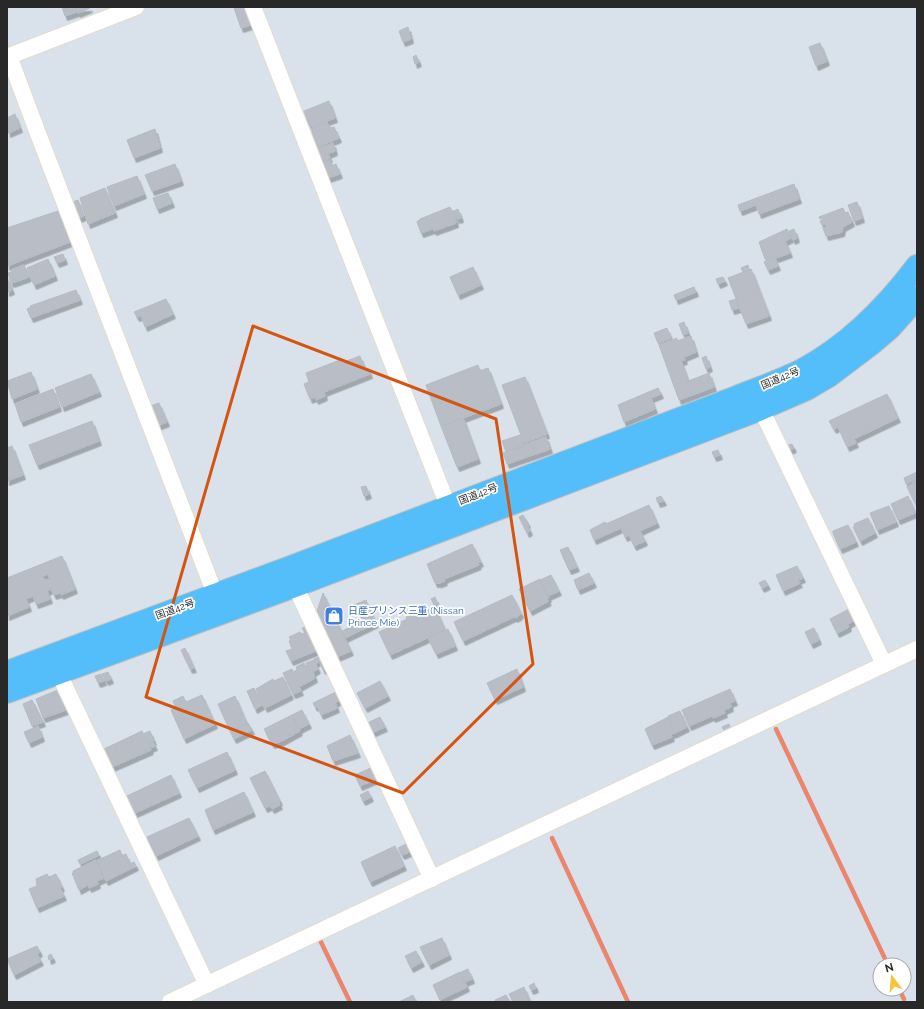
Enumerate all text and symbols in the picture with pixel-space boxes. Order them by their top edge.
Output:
street label: 国道42号 [759,365,801,391]
street label: 国道42号 [457,482,499,506]
street label: 国道42号 [154,597,196,621]
shop icon: 日産プリンス三重 (Nissan Prince Mie) [323,605,345,627]
place label: 日産プリンス三重 (Nissan Prince Mie) [348,605,464,628]
north arrow [872,957,912,997]
text: N [884,960,895,975]

